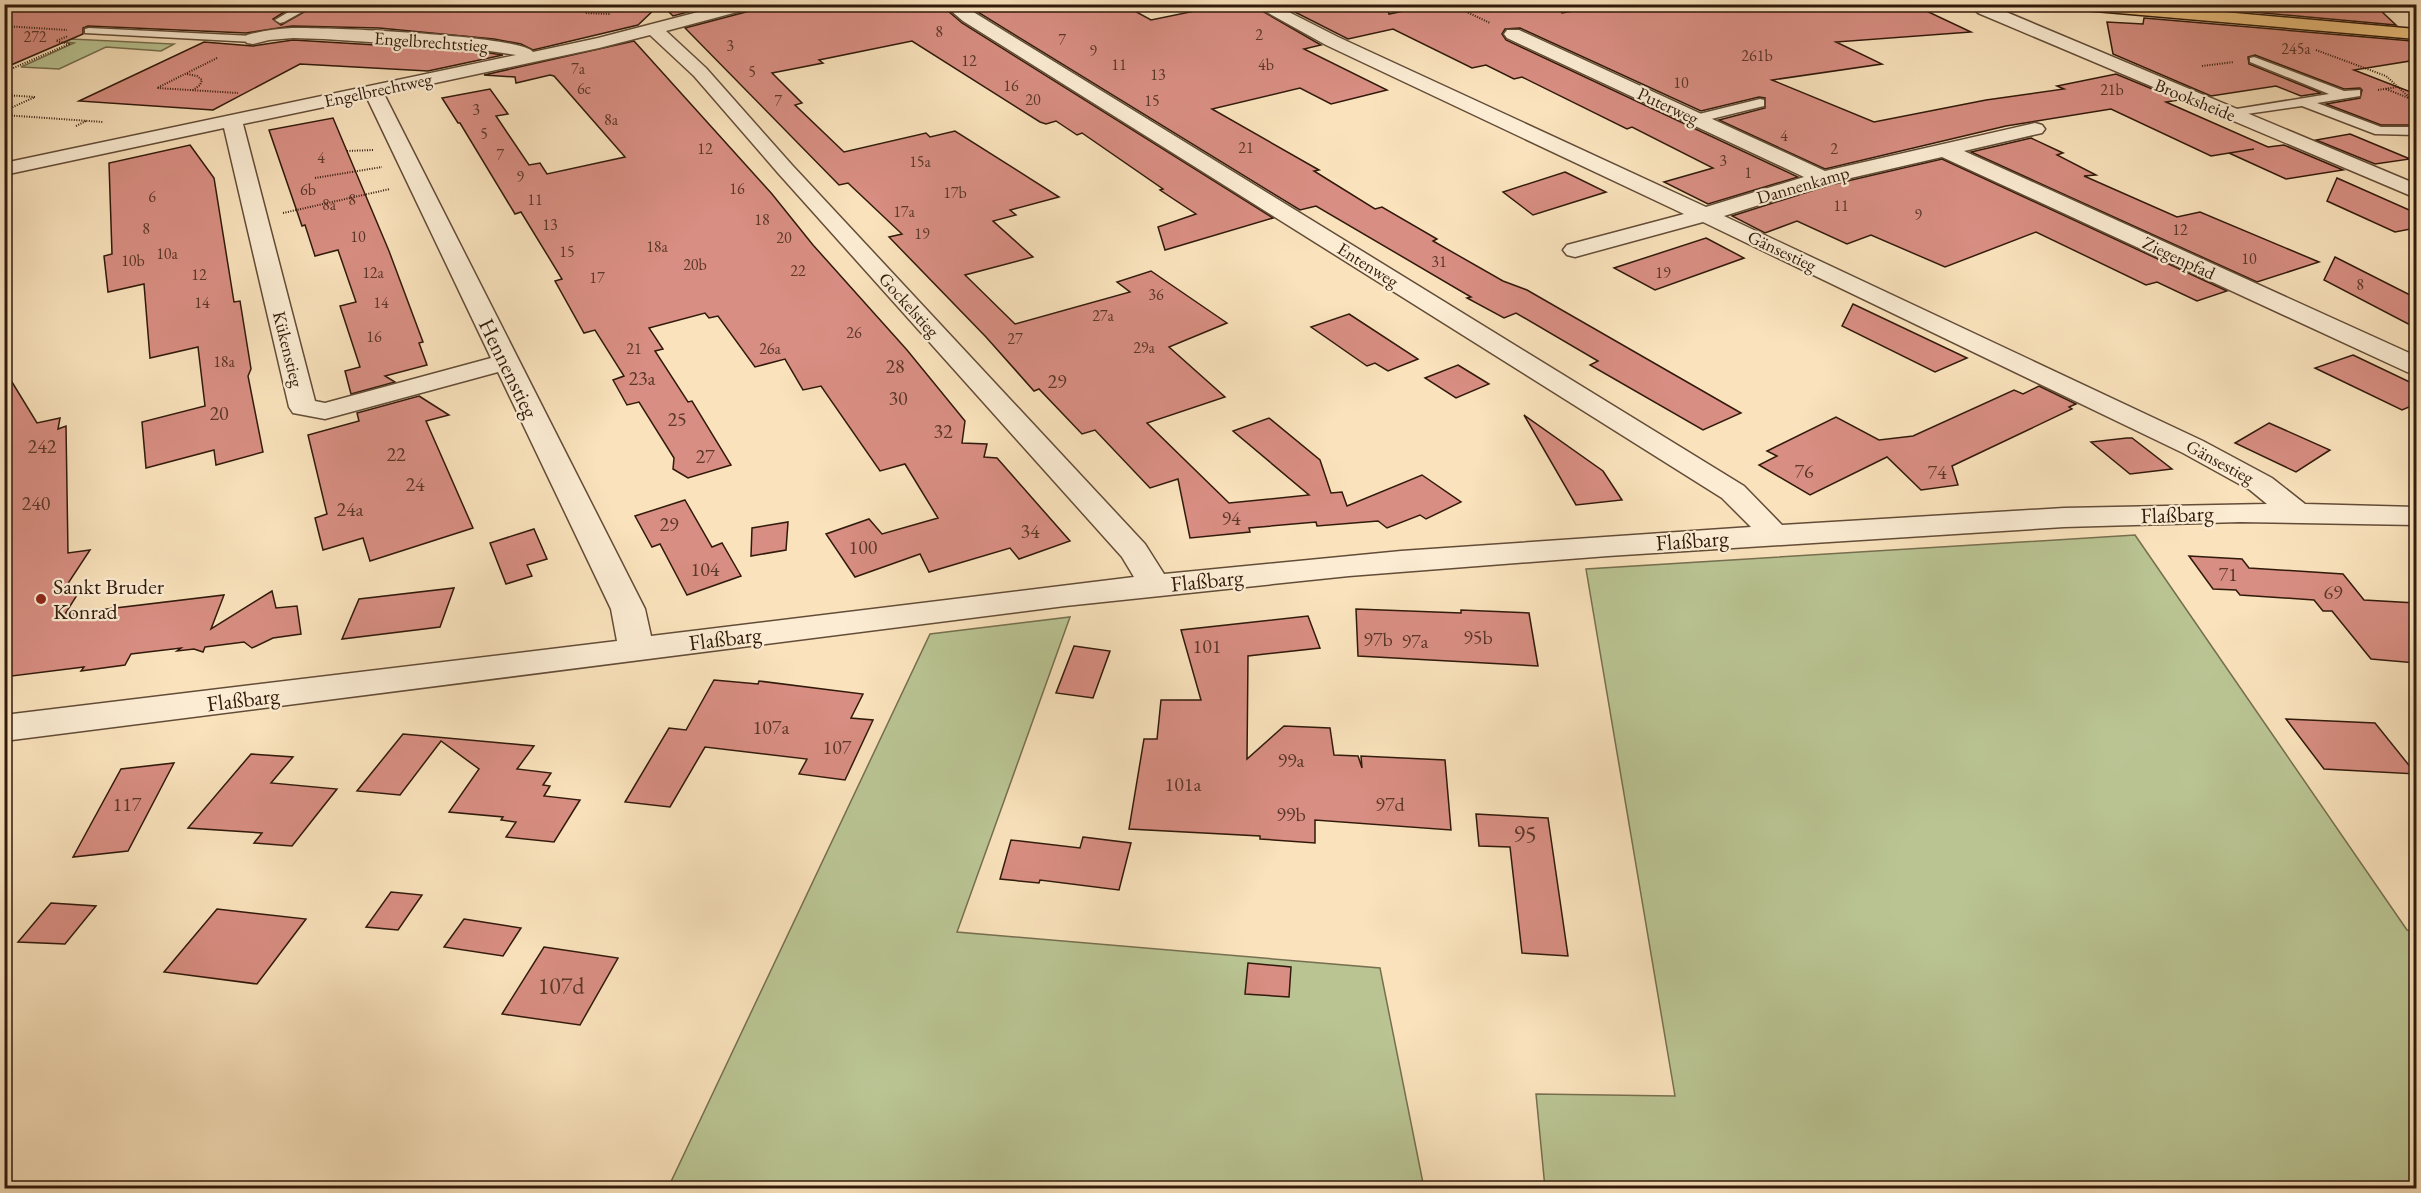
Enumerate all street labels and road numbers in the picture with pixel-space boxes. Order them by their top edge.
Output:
street label: Engelbrechtstieg [373,26,489,57]
street label: Engelbrechtweg [322,67,434,112]
street label: Brooksheide [2151,73,2239,126]
street label: Puterweg [1634,81,1703,130]
street label: Dannenkamp [1754,160,1852,209]
street label: Gänsestieg [1744,225,1820,277]
street label: Ziegenpfad [2139,231,2220,285]
street label: Entenweg [1333,237,1403,292]
street label: Gockelstieg [874,267,945,342]
street label: Kükenstieg [268,309,309,389]
street label: Hennenstieg [472,314,545,423]
street label: Gänsestieg [2182,434,2258,489]
street label: Flaßbarg [2140,499,2214,530]
street label: Flaßbarg [1655,523,1730,558]
street label: Flaßbarg [1169,562,1245,599]
street label: Flaßbarg [687,620,763,657]
street label: Flaßbarg [205,681,281,718]

